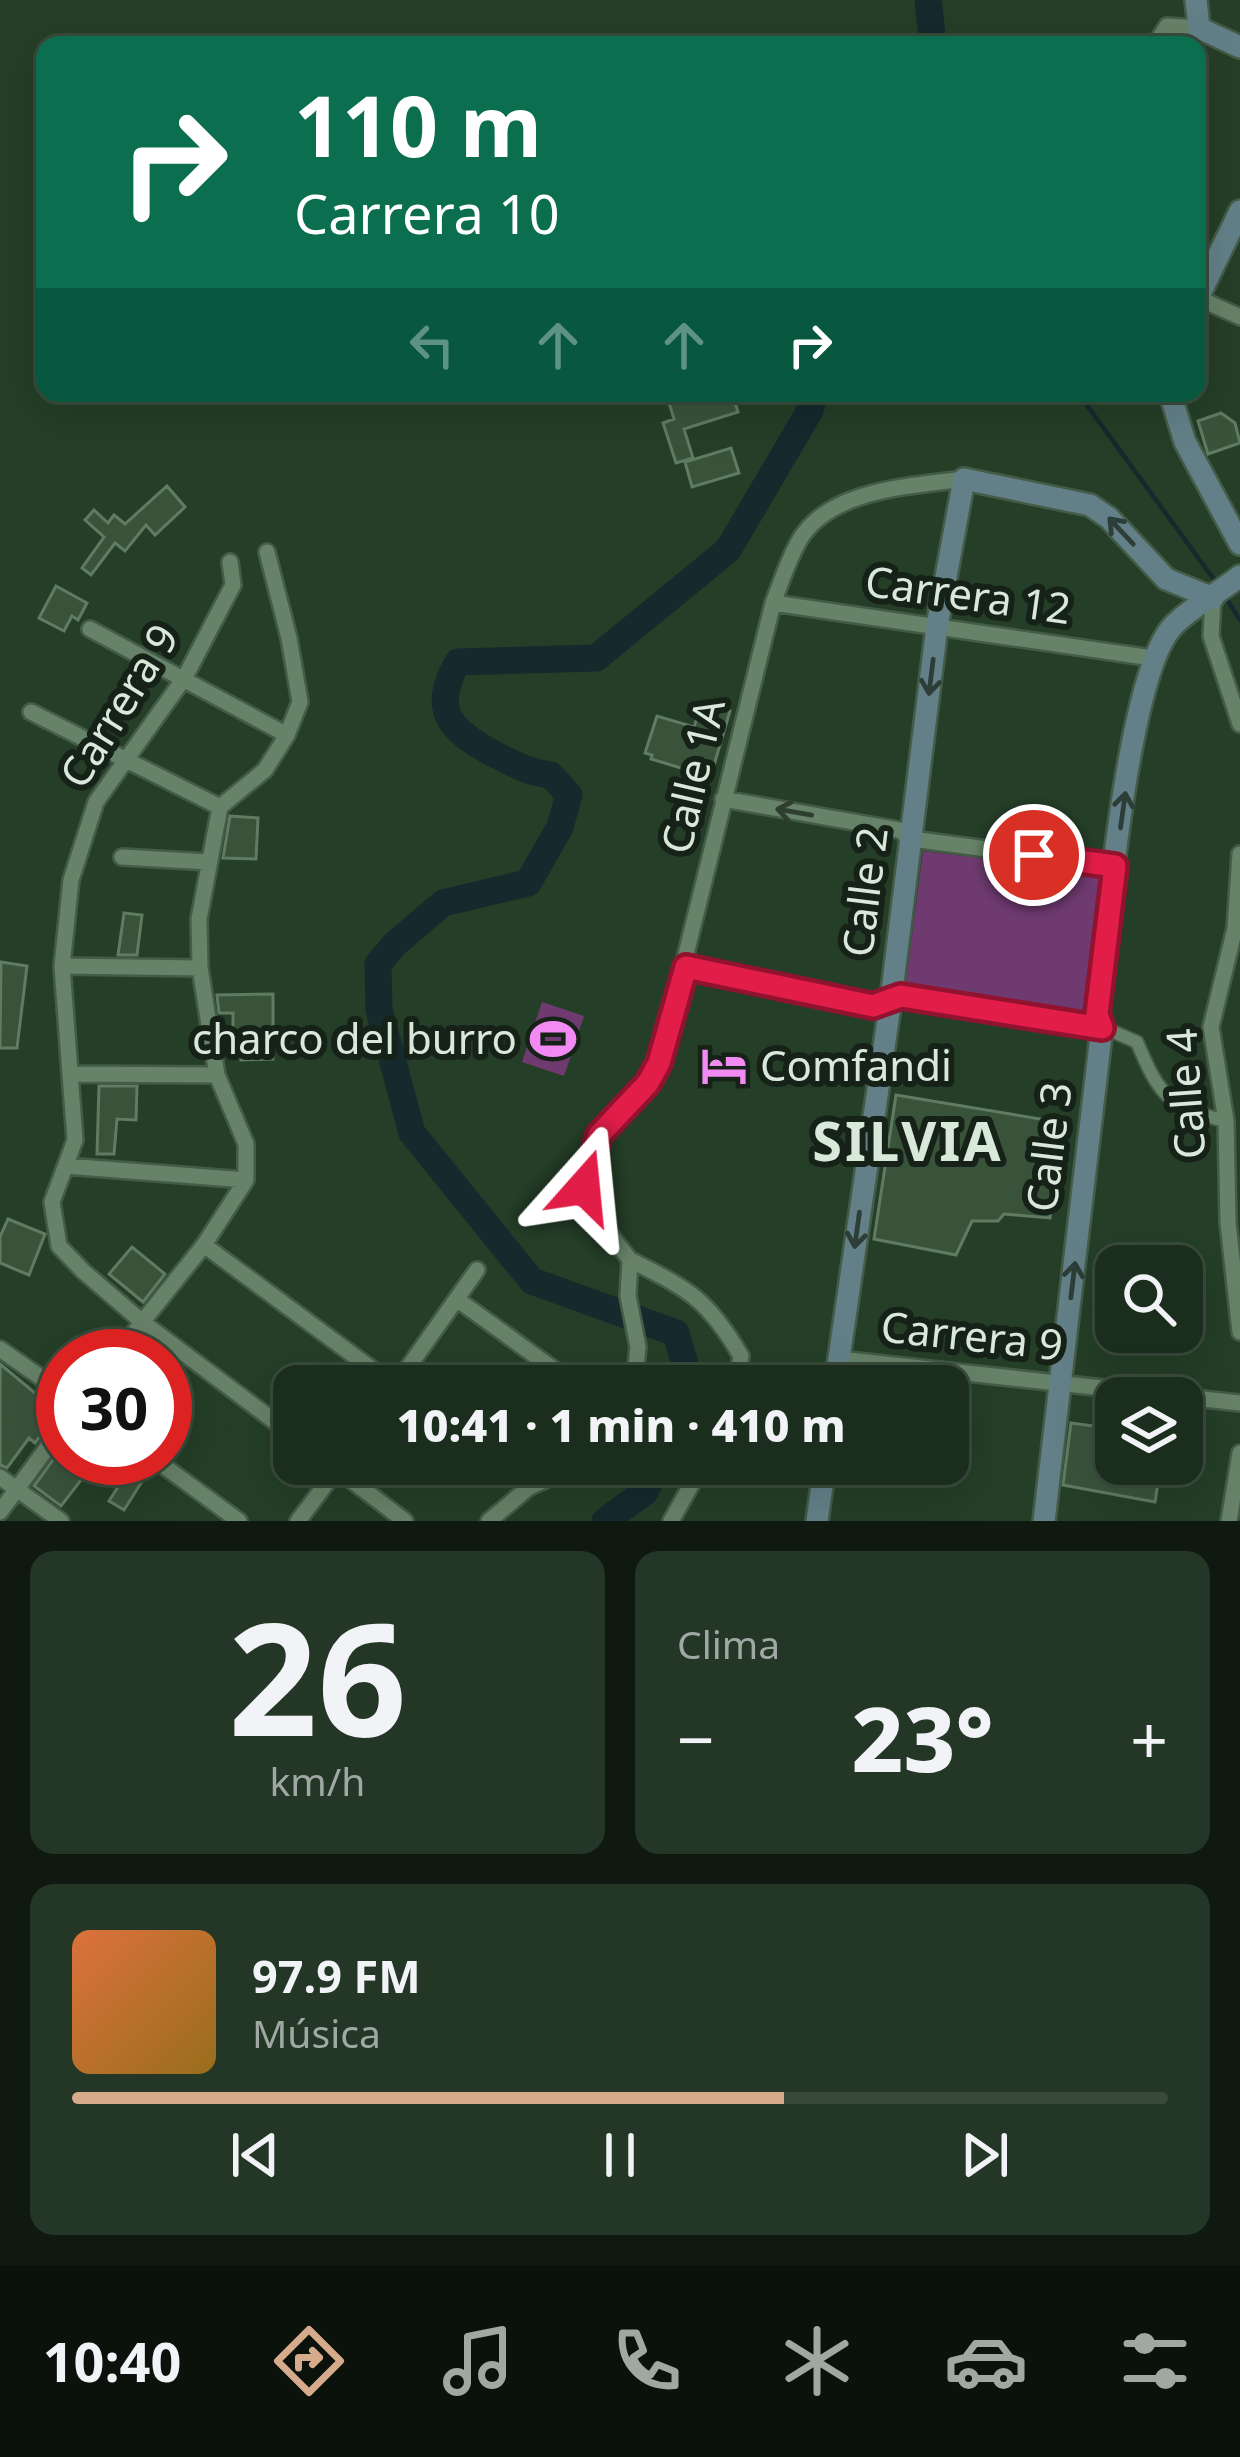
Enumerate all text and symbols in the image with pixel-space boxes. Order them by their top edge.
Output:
text: 110 m [294,67,542,182]
icon: right [96,84,252,240]
text: Carrera 10 [294,176,560,250]
icon: left [399,312,465,378]
icon: ahead [525,312,591,378]
icon: ahead [651,312,717,378]
icon: right [777,312,843,378]
one-way arrow [1108,517,1135,547]
street label: Carrera 12 [862,551,1075,636]
street label: Carrera 9 [45,613,190,798]
one-way arrow [919,657,941,696]
street label: Calle 1A [646,692,737,859]
one-way arrow [1112,791,1135,830]
one-way arrow [775,799,814,822]
pin [983,804,1085,906]
icon: arrive [1001,822,1067,888]
street label: Calle 2 [827,824,900,960]
place label: charco del burro [192,1009,517,1066]
sports icon: charco del burro [528,1014,578,1064]
street label: Calle 4 [1152,1027,1217,1161]
place label: Comfandi [760,1036,952,1093]
hotel icon: Comfandi [699,1041,749,1091]
street label: Calle 3 [1011,1079,1084,1215]
district label: SILVIA [812,1103,1004,1177]
position arrow [521,1124,647,1250]
one-way arrow [845,1210,868,1249]
map controls [1095,1245,1203,1485]
button: search [1095,1245,1203,1353]
one-way arrow [1062,1261,1085,1300]
street label: Carrera 9 [878,1297,1066,1372]
speed limit sign: 30 [36,1329,192,1485]
button: layers [1095,1377,1203,1485]
text: 10:41 · 1 min · 410 m [396,1394,846,1455]
text: 26 [228,1569,407,1782]
text: Clima [677,1617,780,1670]
text: 23° [851,1676,994,1798]
text: − [677,1693,715,1783]
text: + [1130,1693,1168,1783]
text: km/h [270,1754,365,1807]
text: 97.9 FM [252,1945,421,2006]
text: Música [252,2006,381,2059]
icon: previous [222,2122,288,2188]
icon: pause [587,2122,653,2188]
icon: next [952,2122,1018,2188]
icon: directions [267,2319,351,2403]
icon: music [436,2319,520,2403]
icon: phone [605,2319,689,2403]
icon: climate [775,2319,859,2403]
icon: car [944,2319,1028,2403]
icon: filters [1113,2319,1197,2403]
text: 10:40 [43,2324,181,2398]

